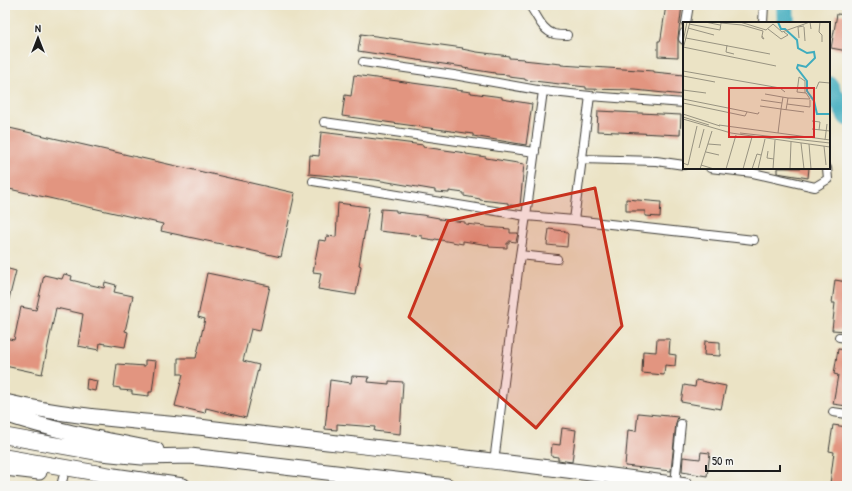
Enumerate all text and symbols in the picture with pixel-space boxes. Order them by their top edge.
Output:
north arrow [18,18,58,58]
text: N [35,21,41,35]
inset map [683,22,830,169]
scale bar [706,447,780,473]
text: 50 m [712,452,733,469]

